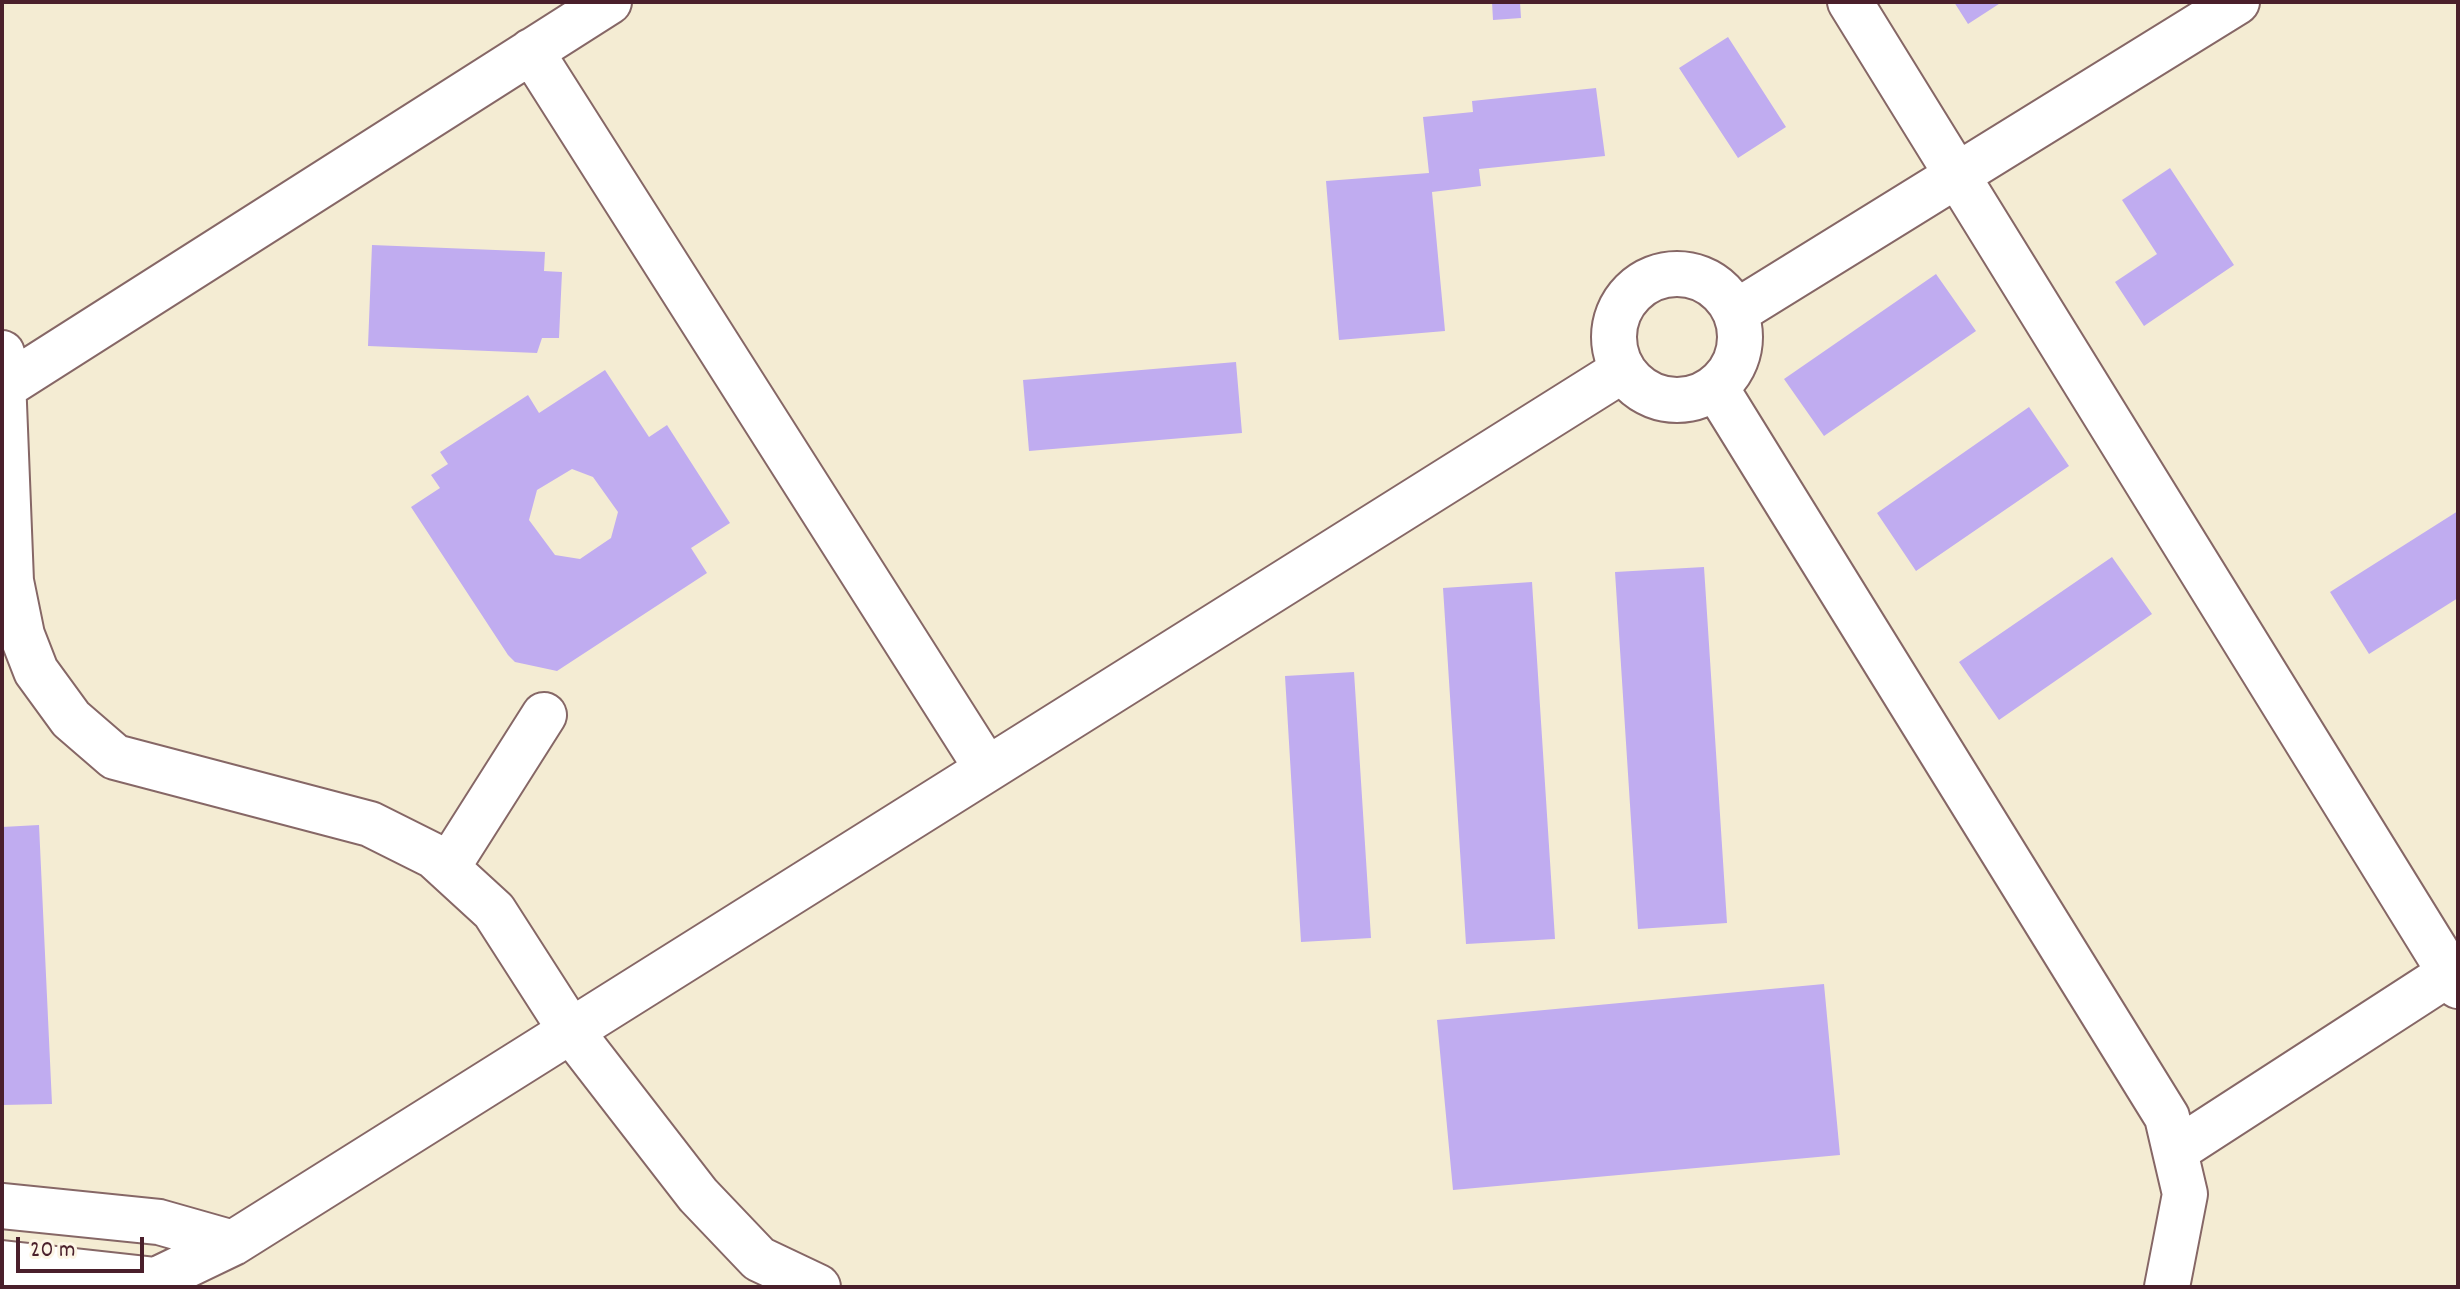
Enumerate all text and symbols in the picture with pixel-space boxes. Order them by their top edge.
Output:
scale bar [20,1221,148,1271]
text: 20 m [30,1234,76,1268]

